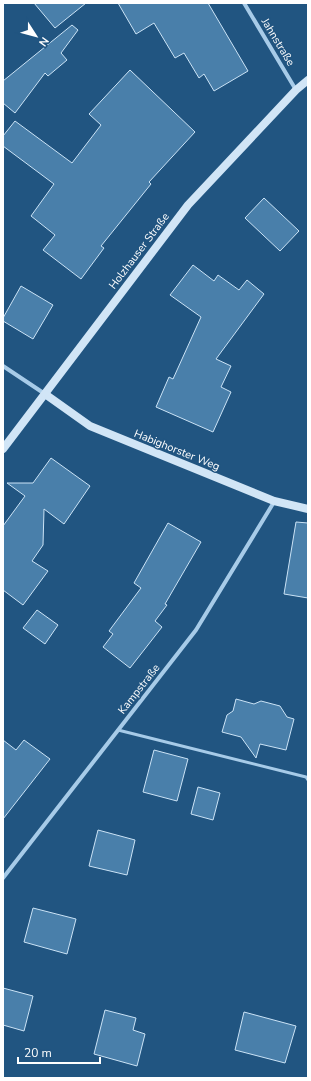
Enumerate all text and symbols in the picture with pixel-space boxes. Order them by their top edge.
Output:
street label: Jahnstraße [257,14,298,69]
north arrow [16,16,56,56]
text: N [35,34,52,49]
street label: Holzhauser Straße [105,210,173,292]
street label: Habighorster Weg [132,426,222,474]
street label: Kampstraße [115,661,163,717]
scale bar [18,1039,100,1065]
text: 20 m [24,1045,52,1061]

